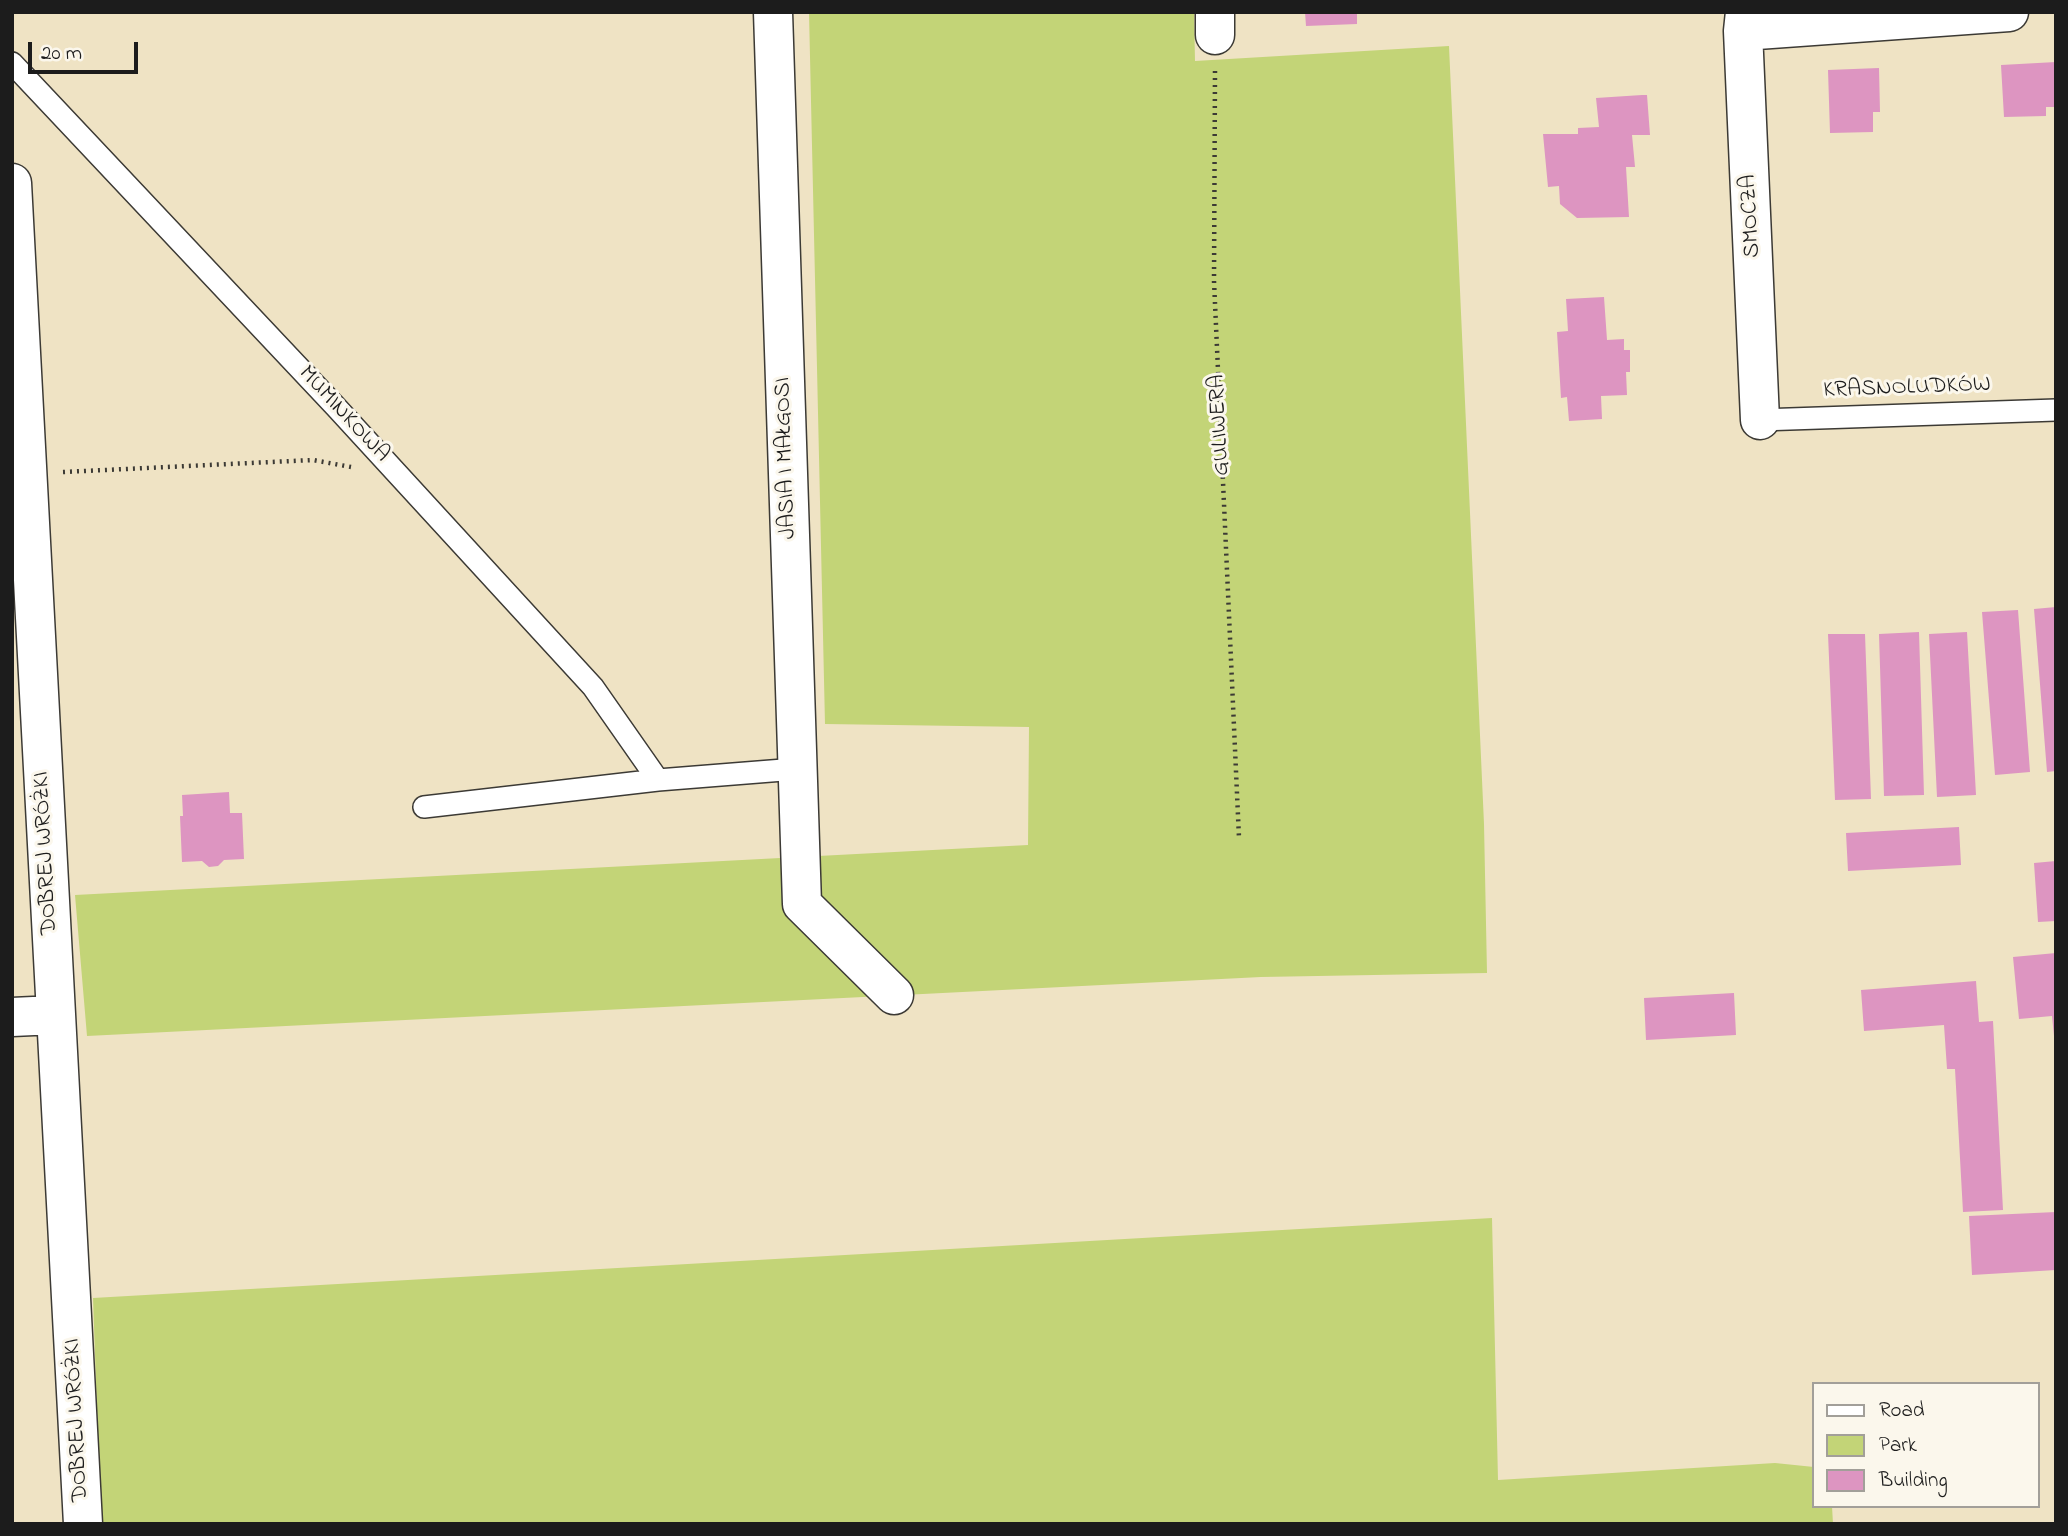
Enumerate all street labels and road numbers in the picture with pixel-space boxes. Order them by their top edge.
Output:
street label: SMOCZA [1736,173,1768,259]
street label: MUMINKOWA [291,361,395,469]
street label: KRASNOLUDKÓW [1823,372,1991,406]
street label: GULIWERA [1205,374,1237,476]
street label: JASIA I MAŁGOSI [770,376,804,540]
street label: DOBREJ WRÓŻKI [29,770,65,936]
street label: DOBREJ WRÓŻKI [60,1337,96,1503]

